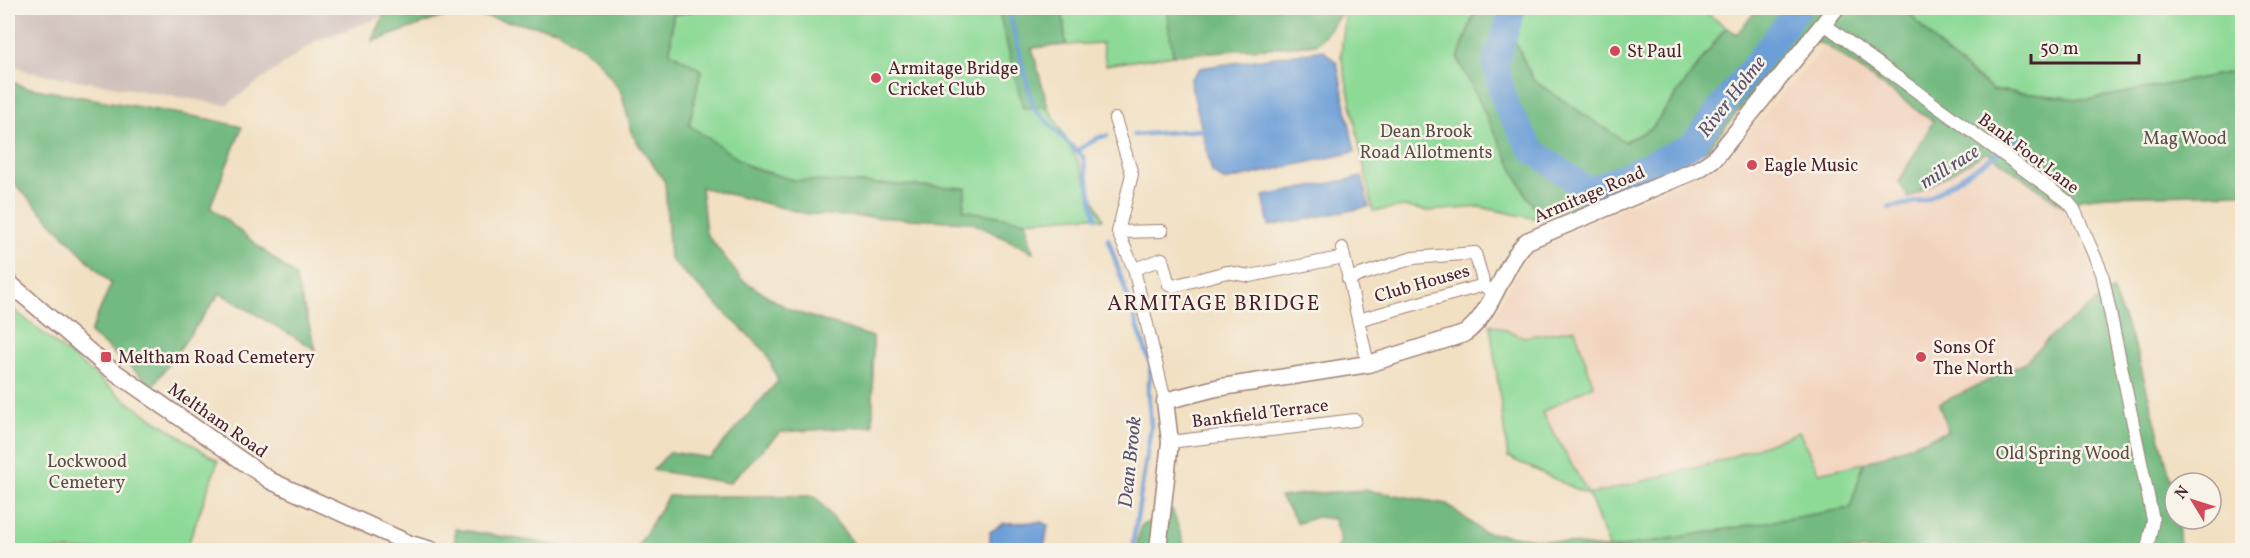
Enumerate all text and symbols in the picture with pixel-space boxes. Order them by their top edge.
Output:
scale bar [2031,27,2139,65]
text: 50 m [2040,37,2079,62]
place label: St Paul [1627,40,1682,65]
marker: St Paul [1608,44,1622,58]
water label: River Holme [1692,50,1774,144]
place label: Armitage Bridge Cricket Club [888,57,1018,103]
marker: Armitage Bridge Cricket Club [869,71,883,85]
street label: Bank Foot Lane [1972,108,2084,201]
park label: Dean Brook Road Allotments [1360,120,1492,166]
park label: Mag Wood [2143,127,2227,152]
water label: mill race [1915,138,1986,197]
place label: Eagle Music [1764,154,1858,179]
marker: Eagle Music [1745,158,1759,172]
street label: Armitage Road [1530,161,1649,230]
street label: Club Houses [1372,259,1473,310]
district label: ARMITAGE BRIDGE [1107,290,1321,319]
place label: Sons Of The North [1933,336,2014,382]
place label: Meltham Road Cemetery [118,346,315,371]
marker: Meltham Road Cemetery [99,350,113,364]
marker: Sons Of The North [1914,350,1928,364]
street label: Meltham Road [162,378,272,465]
street label: Bankfield Terrace [1190,394,1330,435]
water label: Dean Brook [1112,415,1150,509]
park label: Old Spring Wood [1996,442,2130,467]
park label: Lockwood Cemetery [47,450,127,496]
north arrow [2163,471,2223,531]
text: N [2171,481,2195,504]

